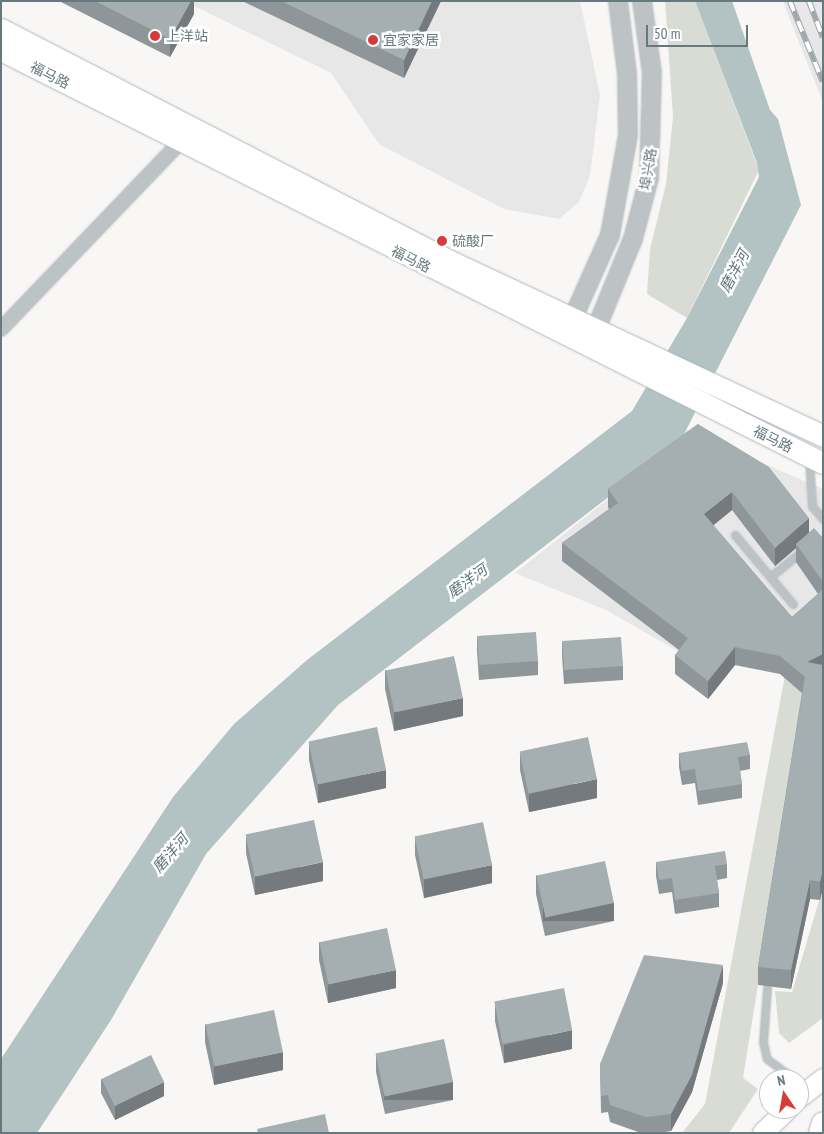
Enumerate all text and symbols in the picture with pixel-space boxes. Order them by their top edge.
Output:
scale bar [649,15,752,47]
text: 50 m [654,24,680,43]
place label: 上洋站 [166,28,208,44]
marker: 上洋站 [148,29,162,43]
place label: 宜家家居 [383,32,439,48]
marker: 宜家家居 [367,34,379,46]
street label: 福马路 [27,58,73,92]
street label: 埠兴路 [636,147,660,191]
place label: 硫酸厂 [452,233,494,249]
marker: 硫酸厂 [436,235,448,247]
street label: 福马路 [388,242,434,276]
water label: 磨洋河 [715,247,753,295]
street label: 福马路 [750,422,796,456]
water label: 磨洋河 [444,560,490,602]
water label: 磨洋河 [148,830,192,876]
north arrow [759,1069,809,1119]
text: N [776,1071,787,1090]

